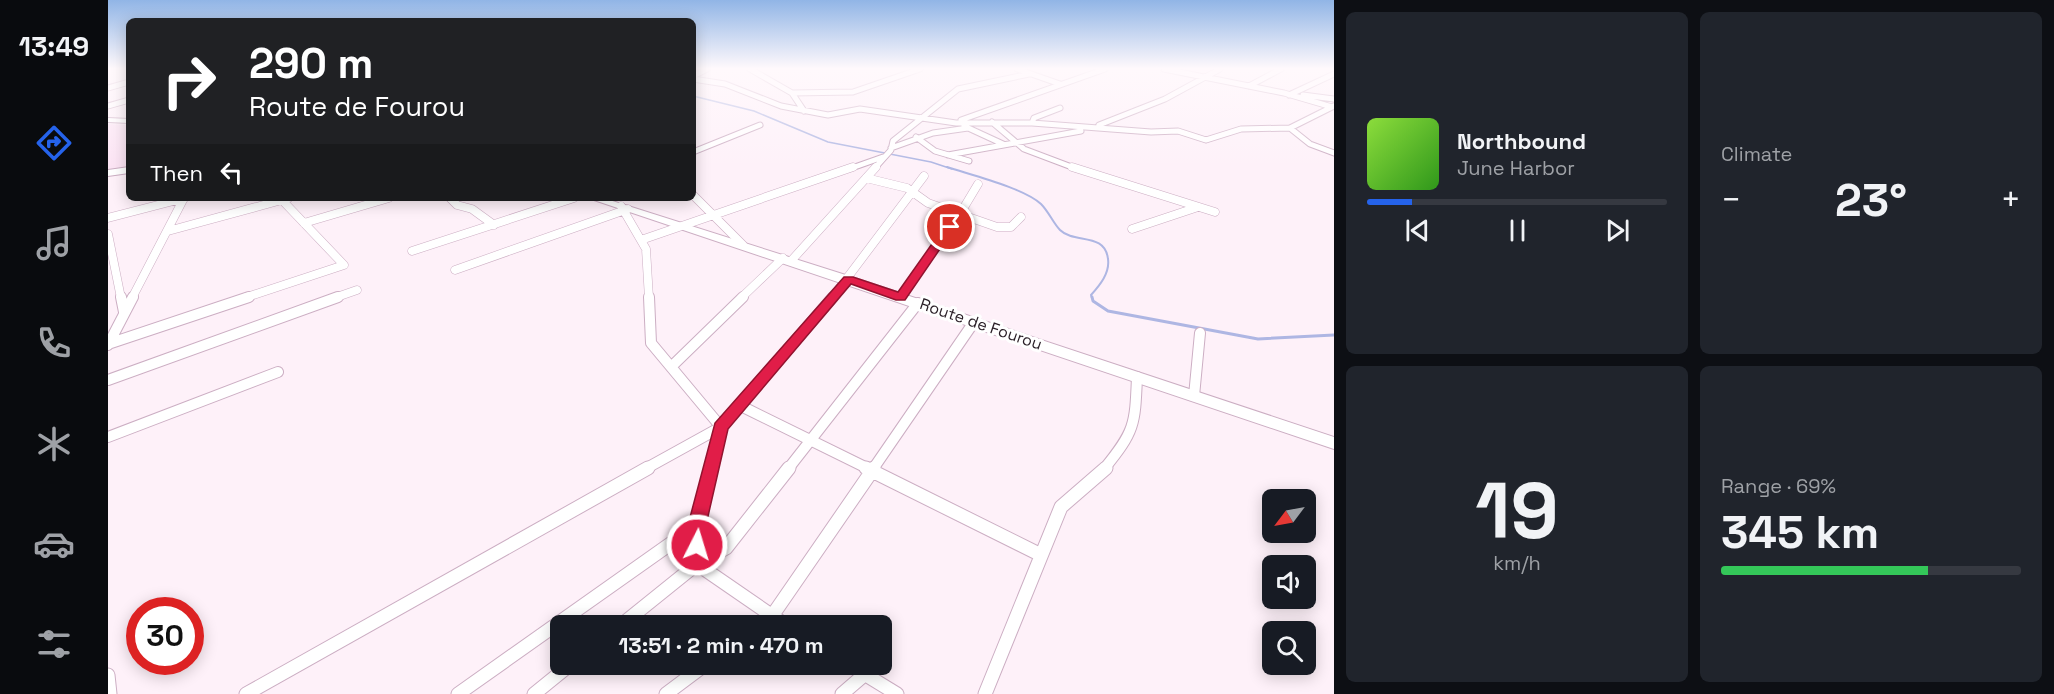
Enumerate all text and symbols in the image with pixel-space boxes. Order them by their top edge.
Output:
text: 13:49 [19,29,89,64]
text: 290 m [249,37,374,90]
icon: right [150,42,228,120]
text: Route de Fourou [249,89,465,124]
icon: directions [33,122,75,164]
text: Northbound [1457,127,1586,155]
text: Climate [1721,141,1792,167]
text: June Harbor [1457,155,1575,181]
icon: left [215,156,248,189]
text: Then [150,159,203,187]
text: 23° [1835,172,1907,229]
text: − [1721,179,1741,221]
text: + [2001,179,2021,221]
pin [924,201,975,252]
icon: arrive [933,210,966,243]
icon: previous [1401,214,1434,247]
icon: pause [1501,214,1534,247]
icon: next [1601,214,1634,247]
icon: music [33,222,75,264]
street label: Route de Fourou [917,293,1045,355]
icon: phone [33,322,75,364]
icon: climate [33,423,75,465]
text: 19 [1475,461,1559,561]
text: Range · 69% [1721,473,1836,499]
north arrow [1262,489,1316,543]
map controls [1262,489,1316,675]
text: 345 km [1721,504,1879,561]
position arrow [665,513,729,577]
icon: car [33,523,75,565]
text: km/h [1493,550,1541,576]
button: sound [1262,555,1316,609]
speed limit sign: 30 [126,597,204,675]
button: search [1262,621,1316,675]
icon: filters [33,623,75,665]
text: 13:51 · 2 min · 470 m [618,631,824,659]

